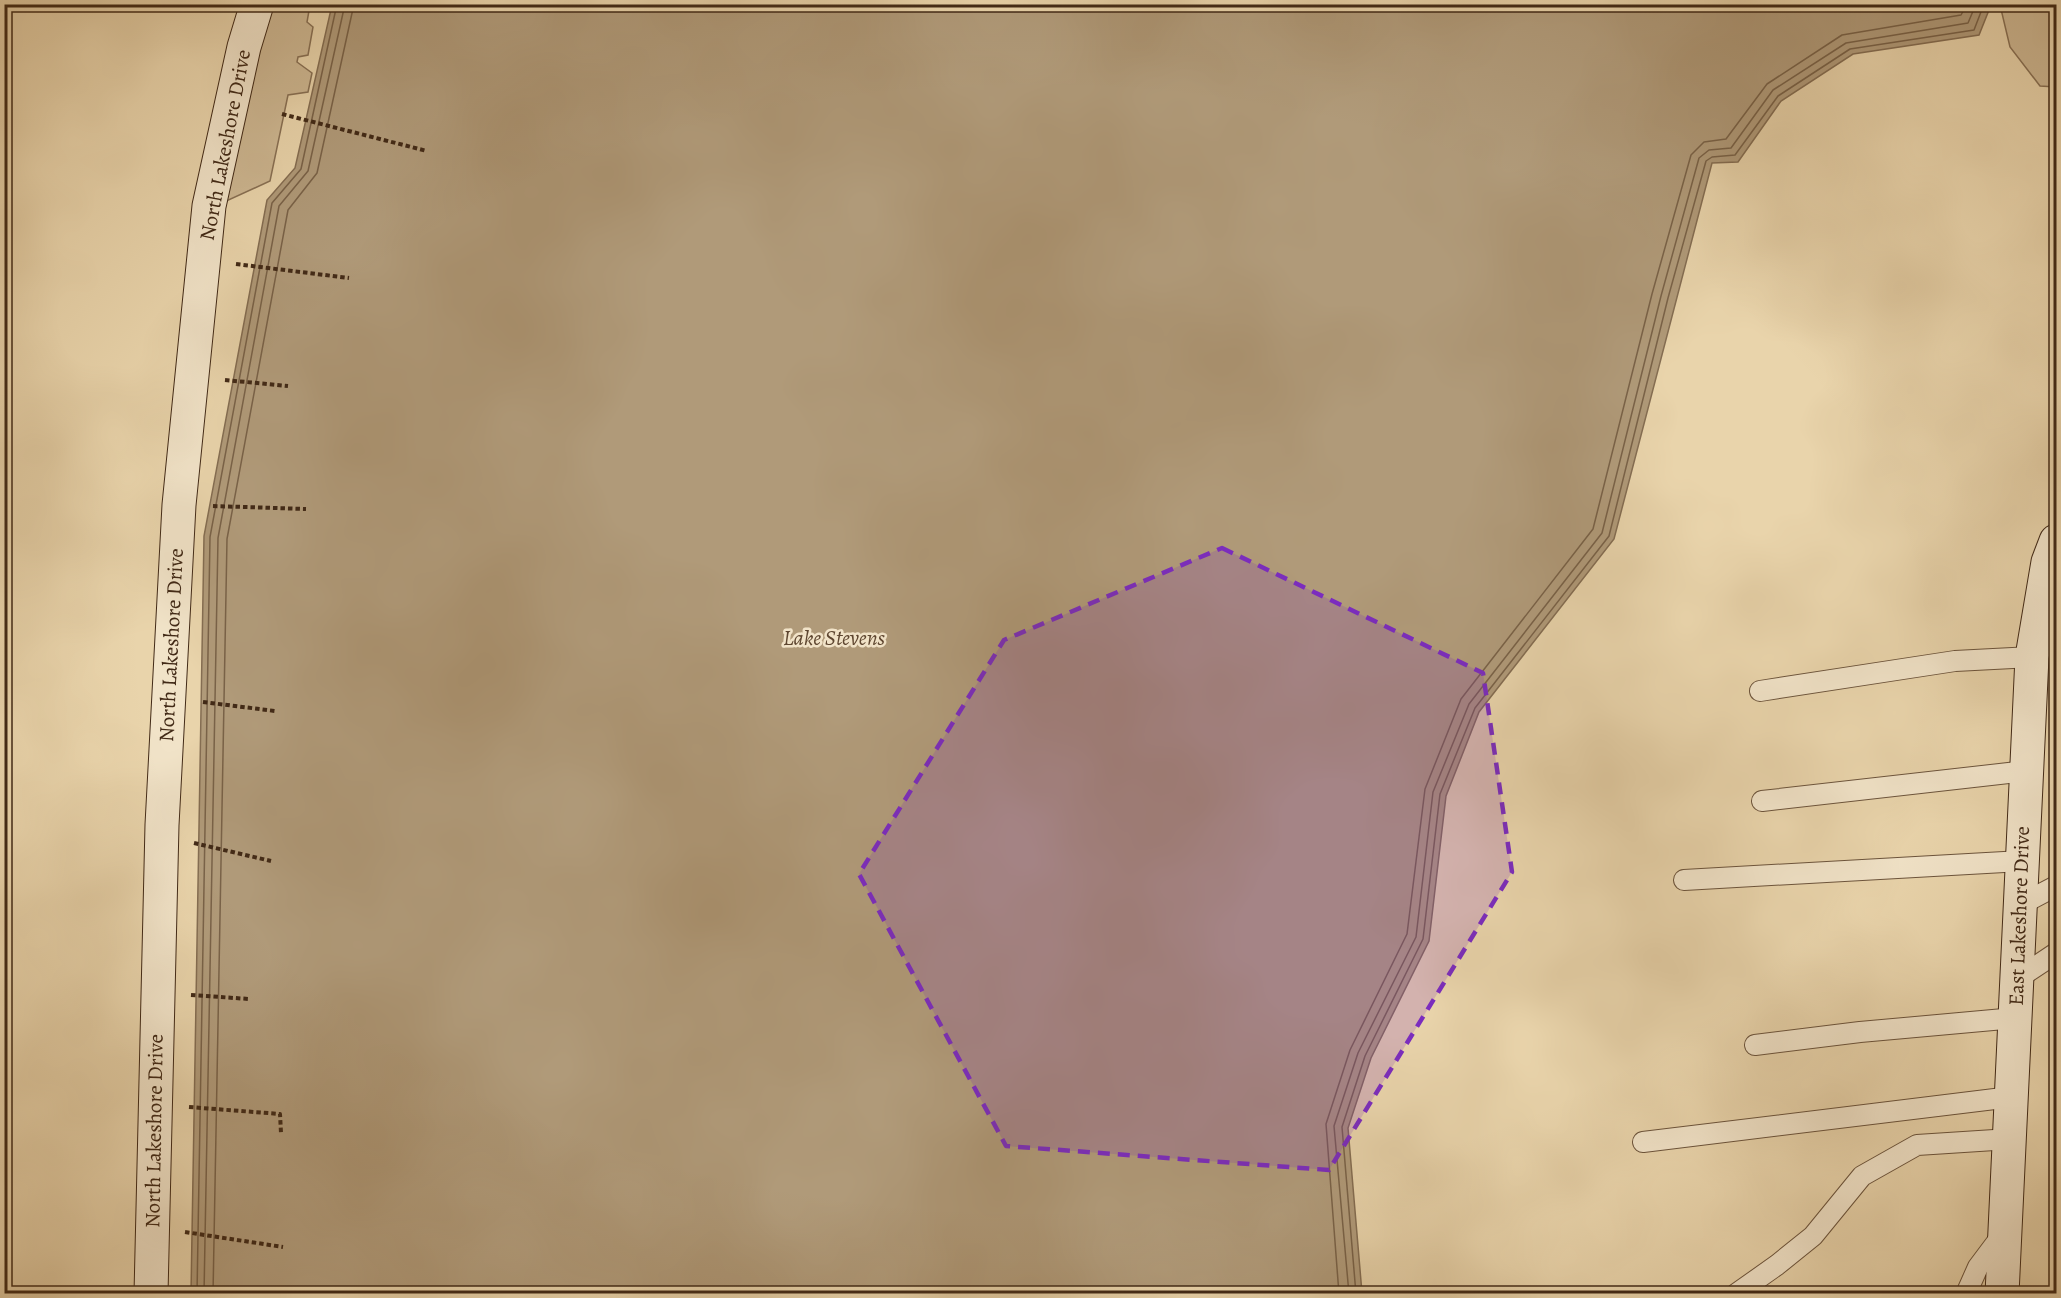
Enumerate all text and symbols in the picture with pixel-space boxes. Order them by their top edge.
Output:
street label: North Lakeshore Drive [193,47,257,243]
street label: North Lakeshore Drive [152,547,190,743]
water label: Lake Stevens [783,623,886,653]
street label: East Lakeshore Drive [2002,826,2036,1006]
street label: North Lakeshore Drive [138,1034,170,1228]

